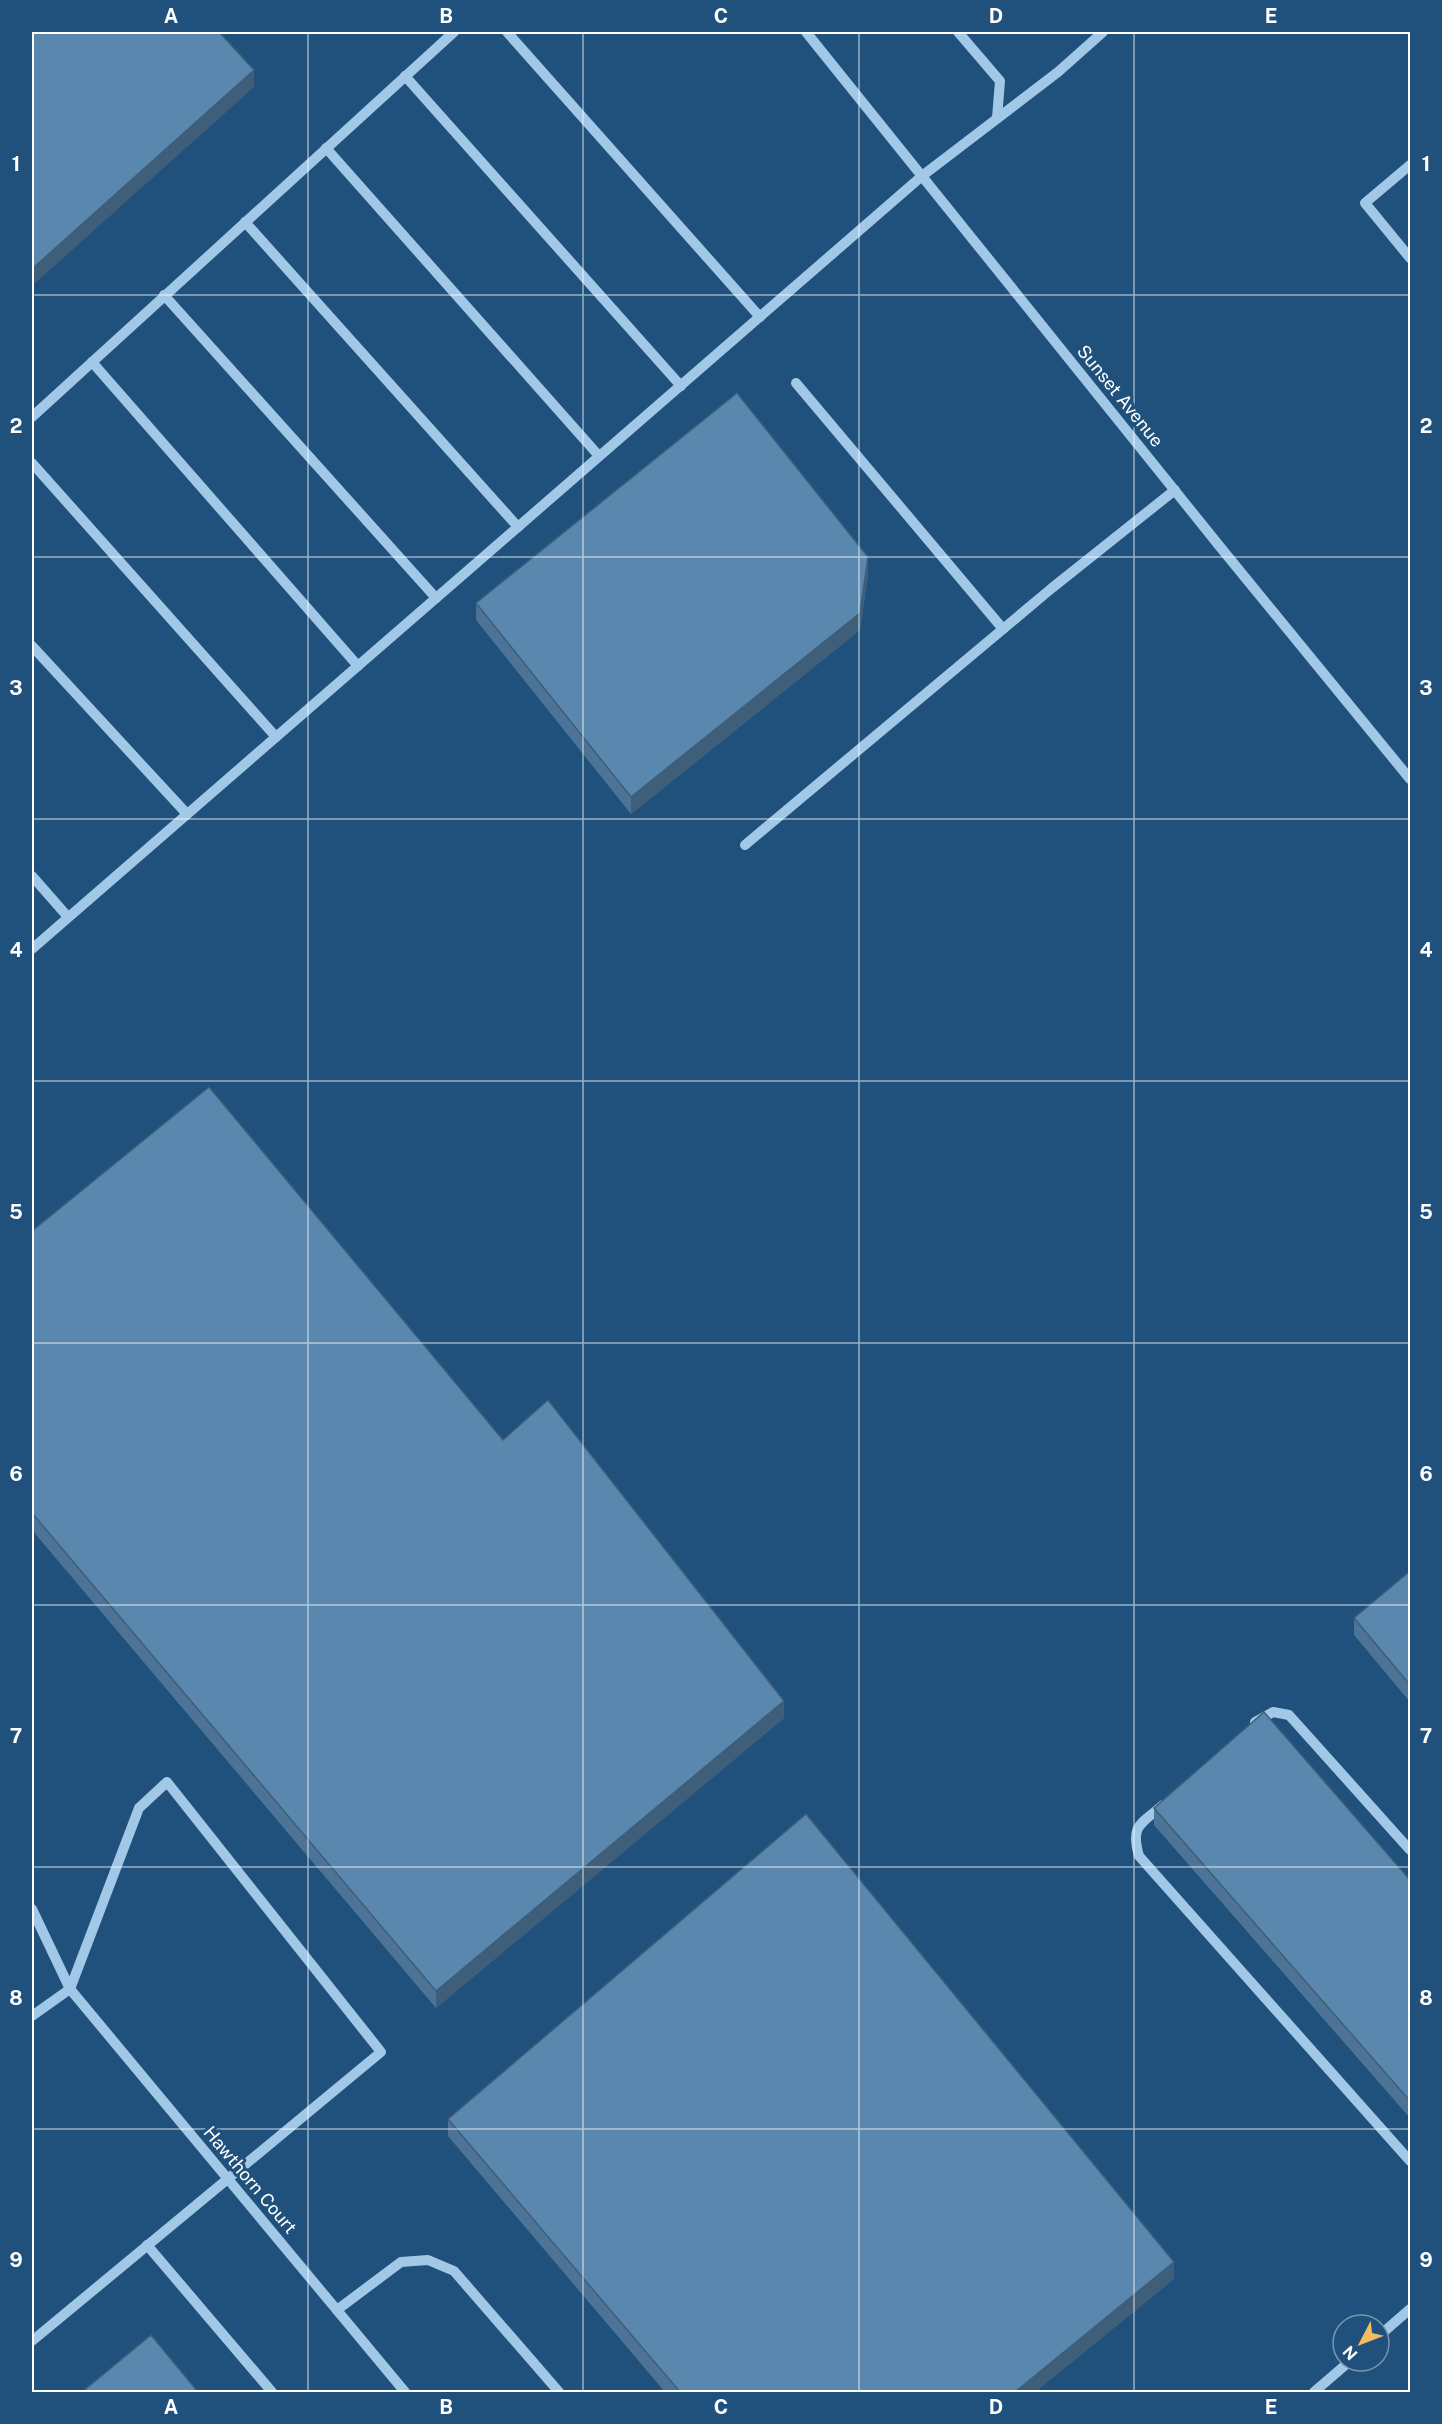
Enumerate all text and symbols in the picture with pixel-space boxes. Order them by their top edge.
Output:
text: A [164,4,178,28]
text: B [439,4,453,28]
text: C [714,4,728,28]
text: D [989,4,1003,28]
text: E [1265,4,1277,28]
text: 1 [12,152,20,176]
text: 1 [1422,152,1430,176]
street label: Sunset Avenue [1073,340,1168,451]
text: 2 [10,414,22,438]
text: 2 [1420,414,1432,438]
text: 3 [9,676,23,700]
text: 3 [1419,676,1433,700]
text: 4 [9,938,23,962]
text: 4 [1419,938,1433,962]
text: 5 [9,1200,23,1224]
text: 5 [1419,1200,1433,1224]
text: 6 [9,1462,23,1486]
text: 6 [1419,1462,1433,1486]
text: 7 [10,1724,22,1748]
text: 7 [1420,1724,1432,1748]
text: 8 [9,1986,23,2010]
text: 8 [1419,1986,1433,2010]
street label: Hawthorn Court [199,2122,301,2238]
text: 9 [9,2248,23,2272]
text: 9 [1419,2248,1433,2272]
north arrow [1331,2313,1391,2373]
text: N [1339,2342,1361,2364]
text: A [164,2395,178,2419]
text: B [439,2395,453,2419]
text: C [714,2395,728,2419]
text: D [989,2395,1003,2419]
text: E [1265,2395,1277,2419]

